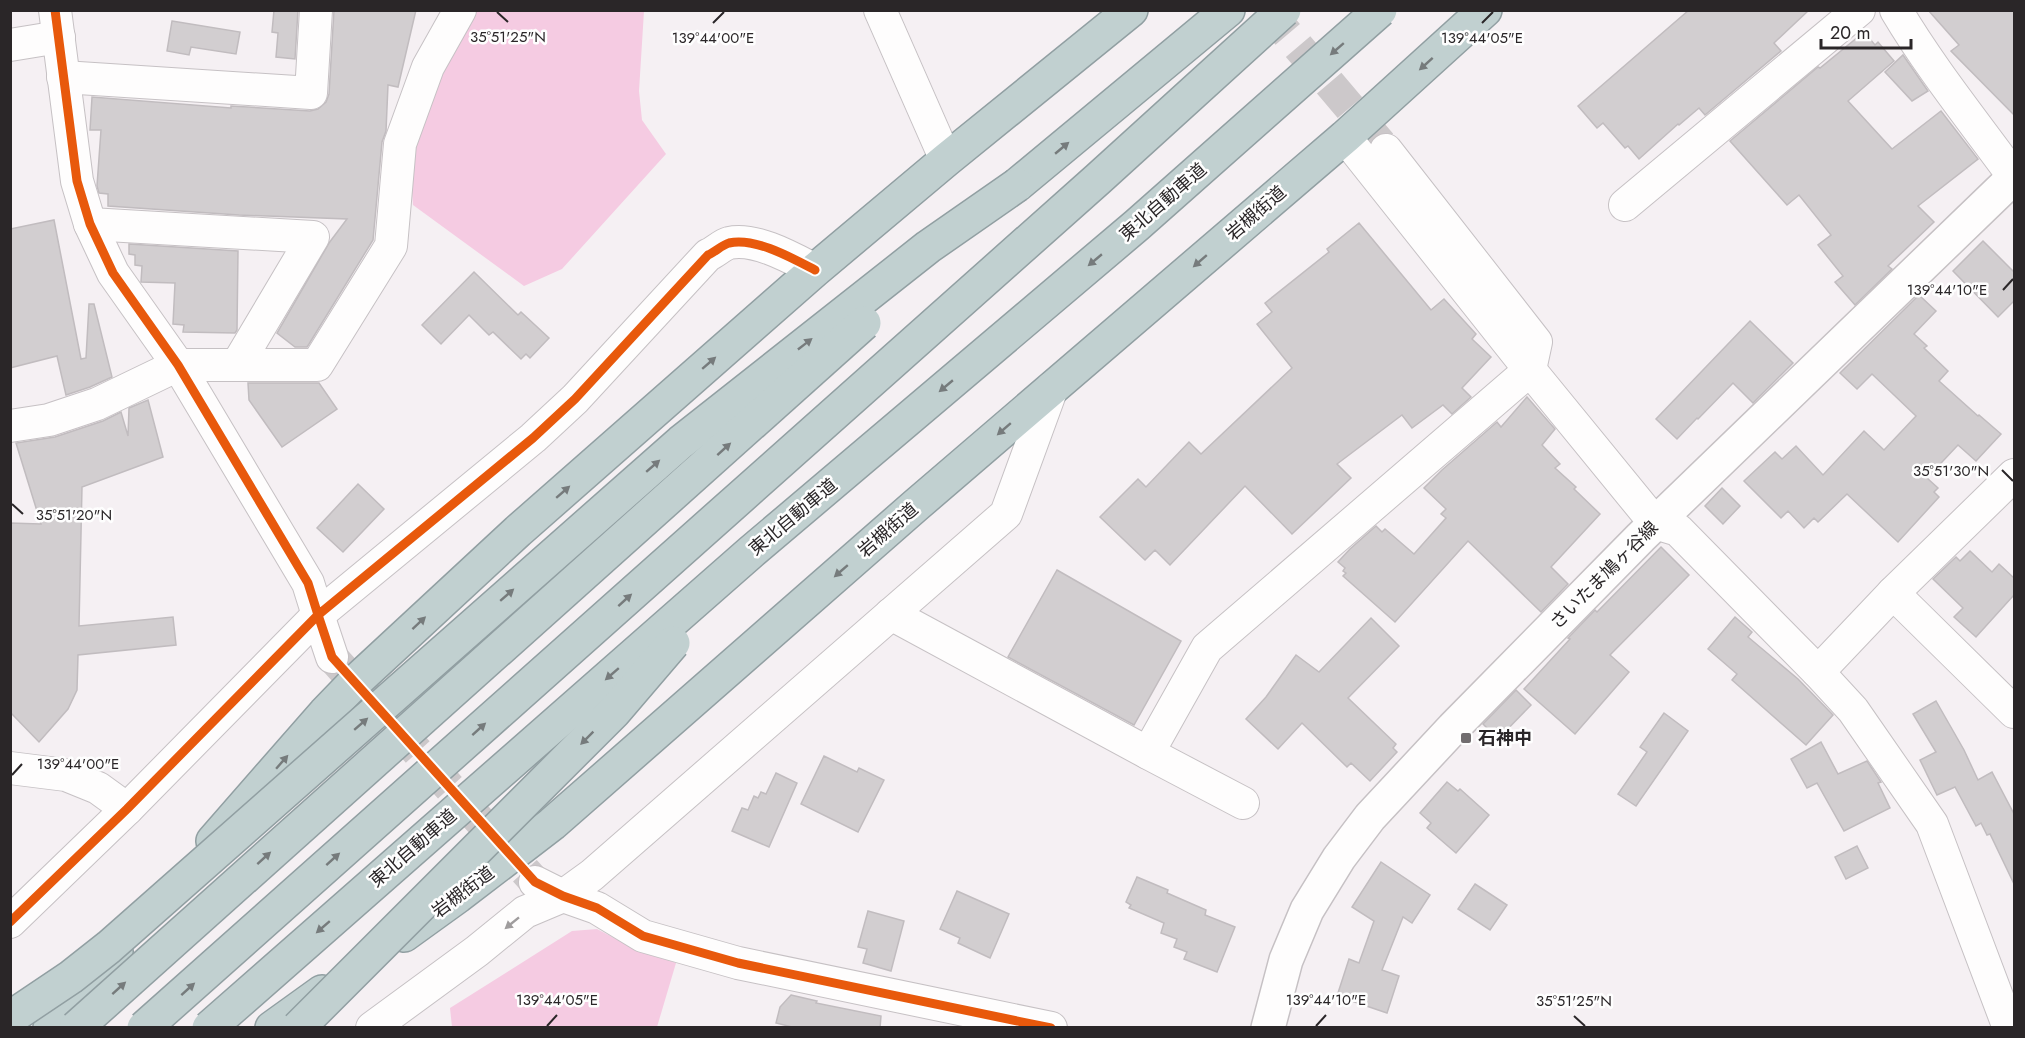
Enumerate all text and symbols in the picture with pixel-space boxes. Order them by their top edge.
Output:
scale bar [1821,12,1911,50]
text: 20 m [1830,20,1870,46]
text: 35°51'25"N [470,26,546,48]
text: 139°44'00"E [672,27,754,49]
text: 139°44'05"E [1441,27,1523,49]
one-way arrow [1329,42,1344,56]
one-way arrow [1419,57,1434,70]
one-way arrow [1054,141,1070,154]
street label: 東北自動車道 [1114,157,1212,247]
street label: 岩槻街道 [1220,180,1292,246]
one-way arrow [1087,254,1103,267]
one-way arrow [1193,254,1208,267]
text: 139°44'10"E [1907,279,1987,301]
one-way arrow [797,337,813,350]
one-way arrow [701,357,716,370]
one-way arrow [938,380,954,393]
one-way arrow [997,422,1012,435]
one-way arrow [716,443,731,456]
one-way arrow [645,460,660,473]
text: 35°51'30"N [1913,460,1989,482]
street label: 東北自動車道 [743,472,843,562]
one-way arrow [555,485,570,499]
street label: 岩槻街道 [852,497,924,563]
text: 35°51'20"N [36,504,112,526]
street label: さいたま鳩ヶ谷線 [1544,515,1664,635]
one-way arrow [834,564,849,577]
one-way arrow [499,589,514,602]
one-way arrow [617,594,632,607]
one-way arrow [411,616,426,630]
one-way arrow [605,667,620,680]
one-way arrow [353,718,368,731]
one-way arrow [471,723,487,736]
place label: 石神中 [1478,725,1532,751]
one-way arrow [581,731,595,745]
marker: 石神中 [1459,731,1473,745]
text: 139°44'00"E [37,753,119,775]
one-way arrow [275,755,288,770]
street label: 東北自動車道 [364,803,462,893]
one-way arrow [256,852,271,865]
one-way arrow [325,853,340,866]
street label: 岩槻街道 [426,860,500,924]
one-way arrow [504,917,520,930]
one-way arrow [315,921,331,934]
one-way arrow [112,981,127,995]
one-way arrow [180,982,195,996]
text: 139°44'05"E [516,989,598,1011]
text: 139°44'10"E [1286,989,1366,1011]
text: 35°51'25"N [1536,990,1612,1012]

